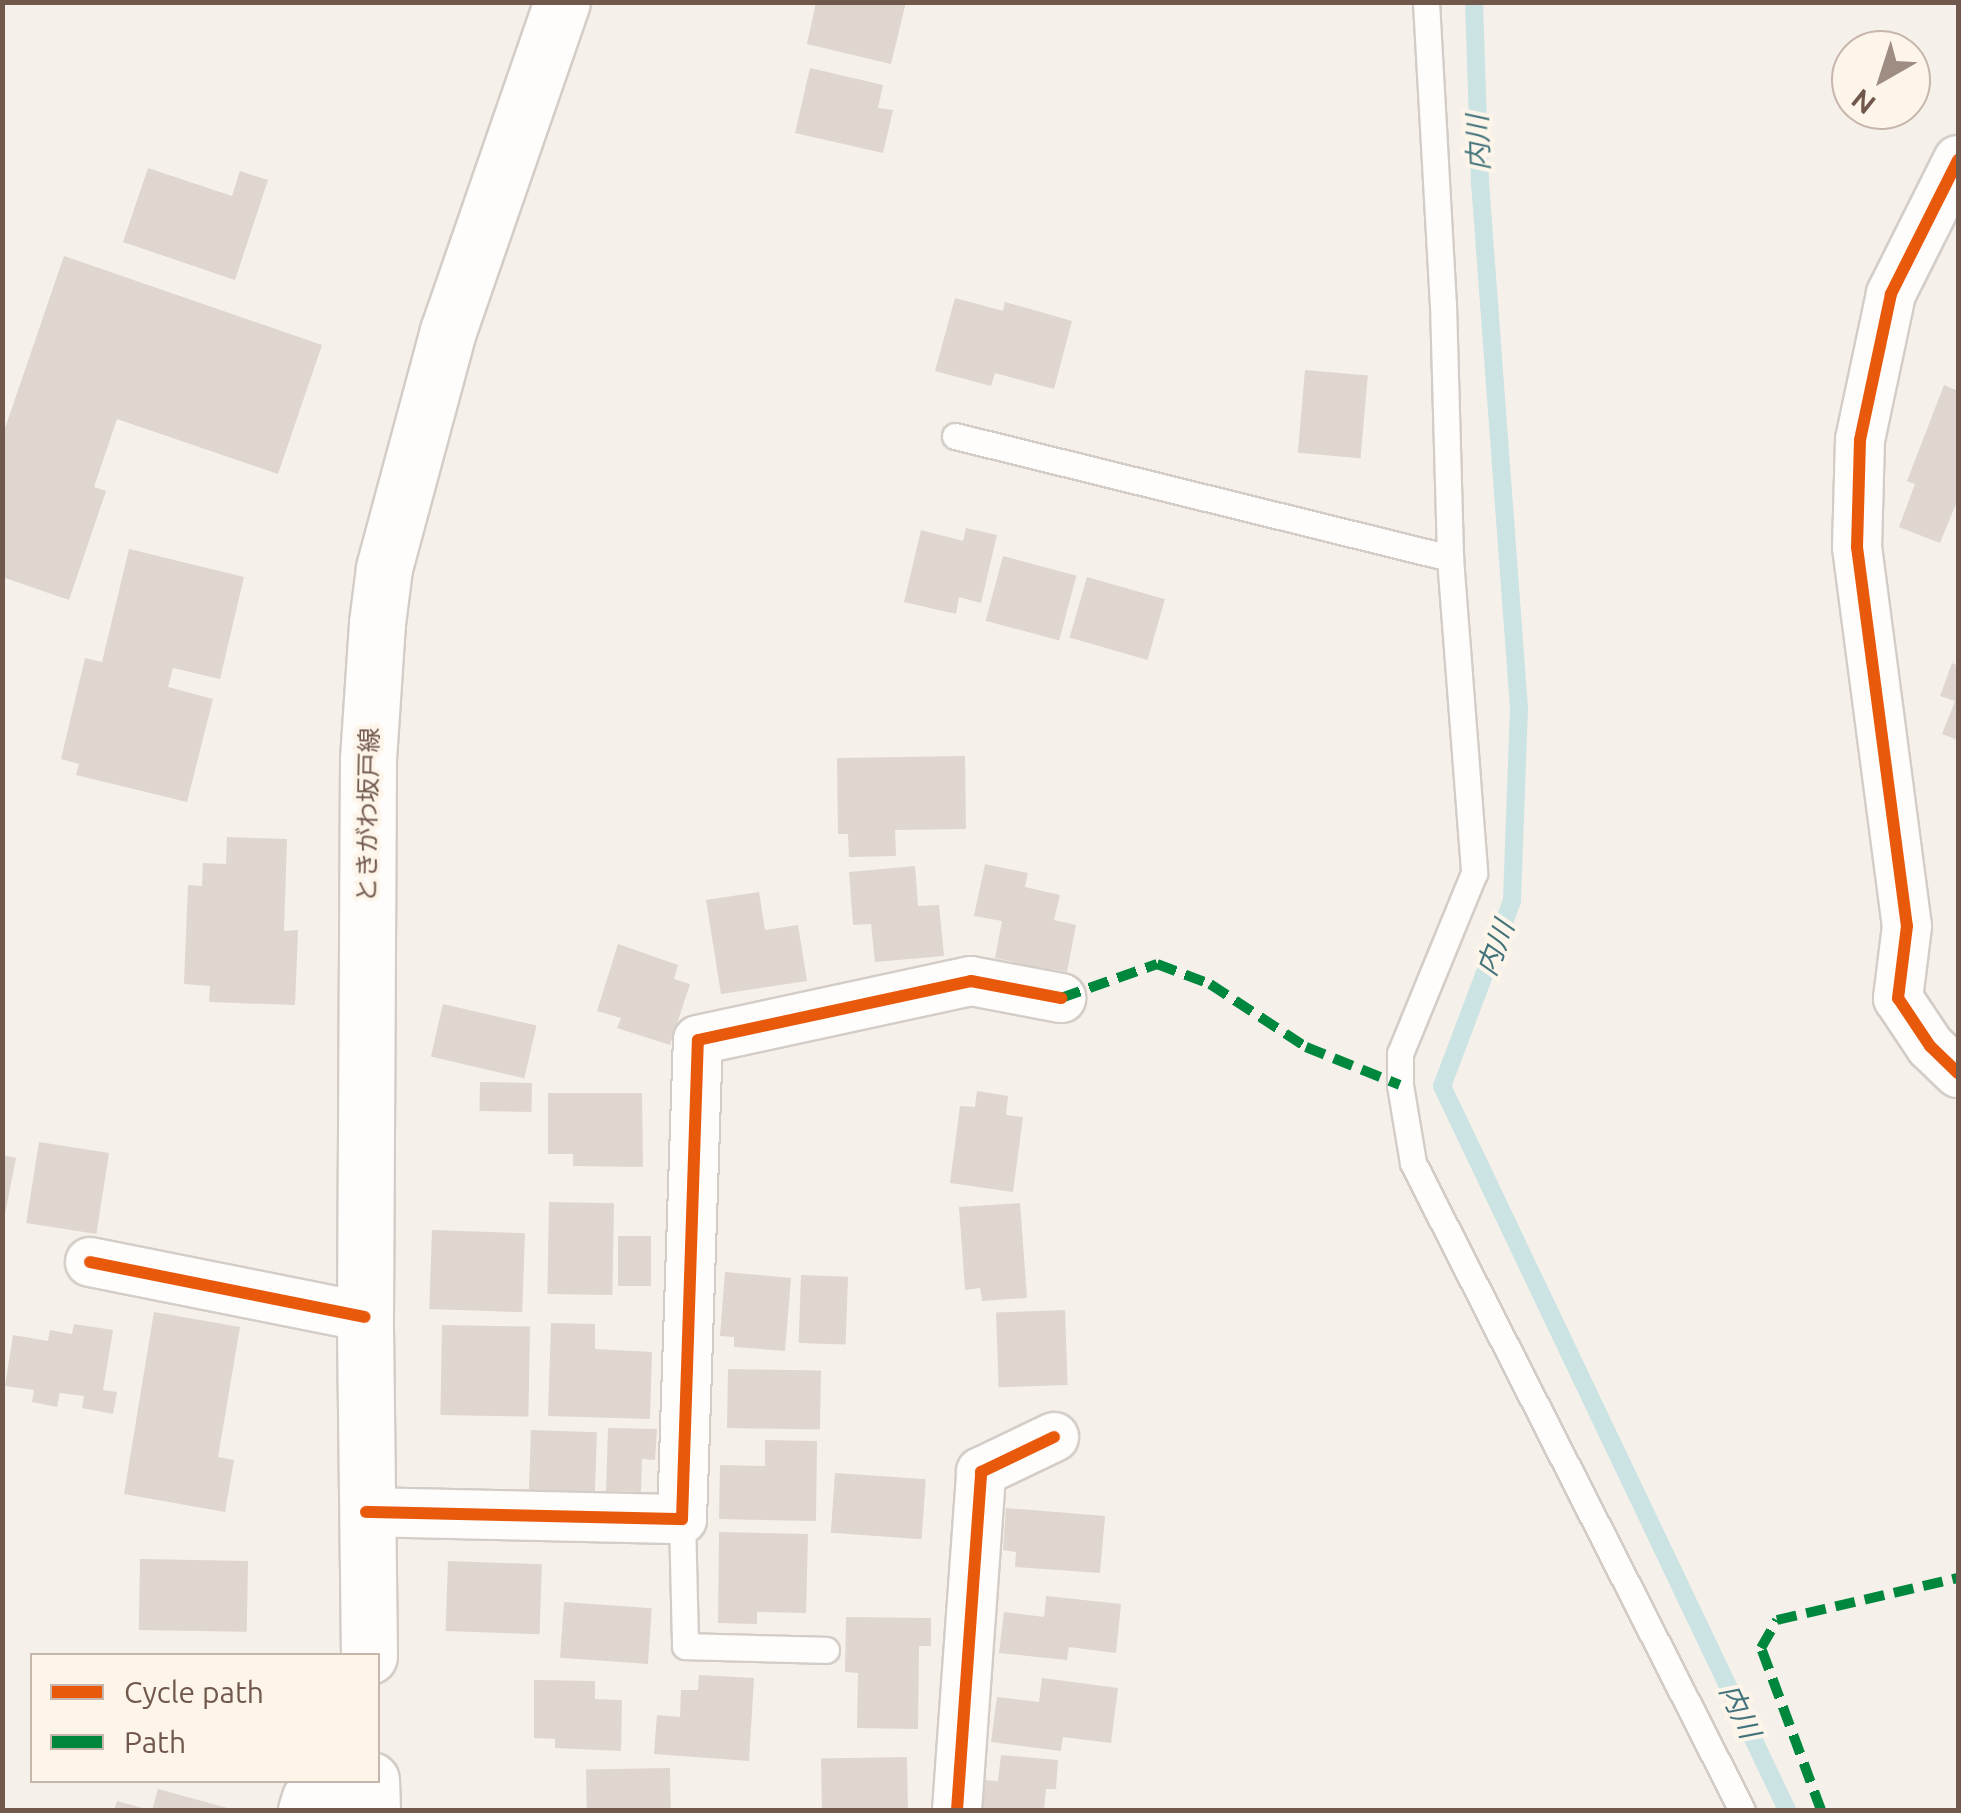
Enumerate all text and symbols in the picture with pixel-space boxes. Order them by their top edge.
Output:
north arrow [1831,30,1931,130]
text: N [1845,84,1881,121]
water label: 内川 [1460,114,1496,172]
street label: ときがわ坂戸線 [351,727,385,903]
water label: 内川 [1469,916,1521,980]
legend [30,1653,380,1783]
text: Cycle path [124,1675,264,1709]
water label: 内川 [1713,1679,1767,1743]
text: Path [124,1725,186,1759]

